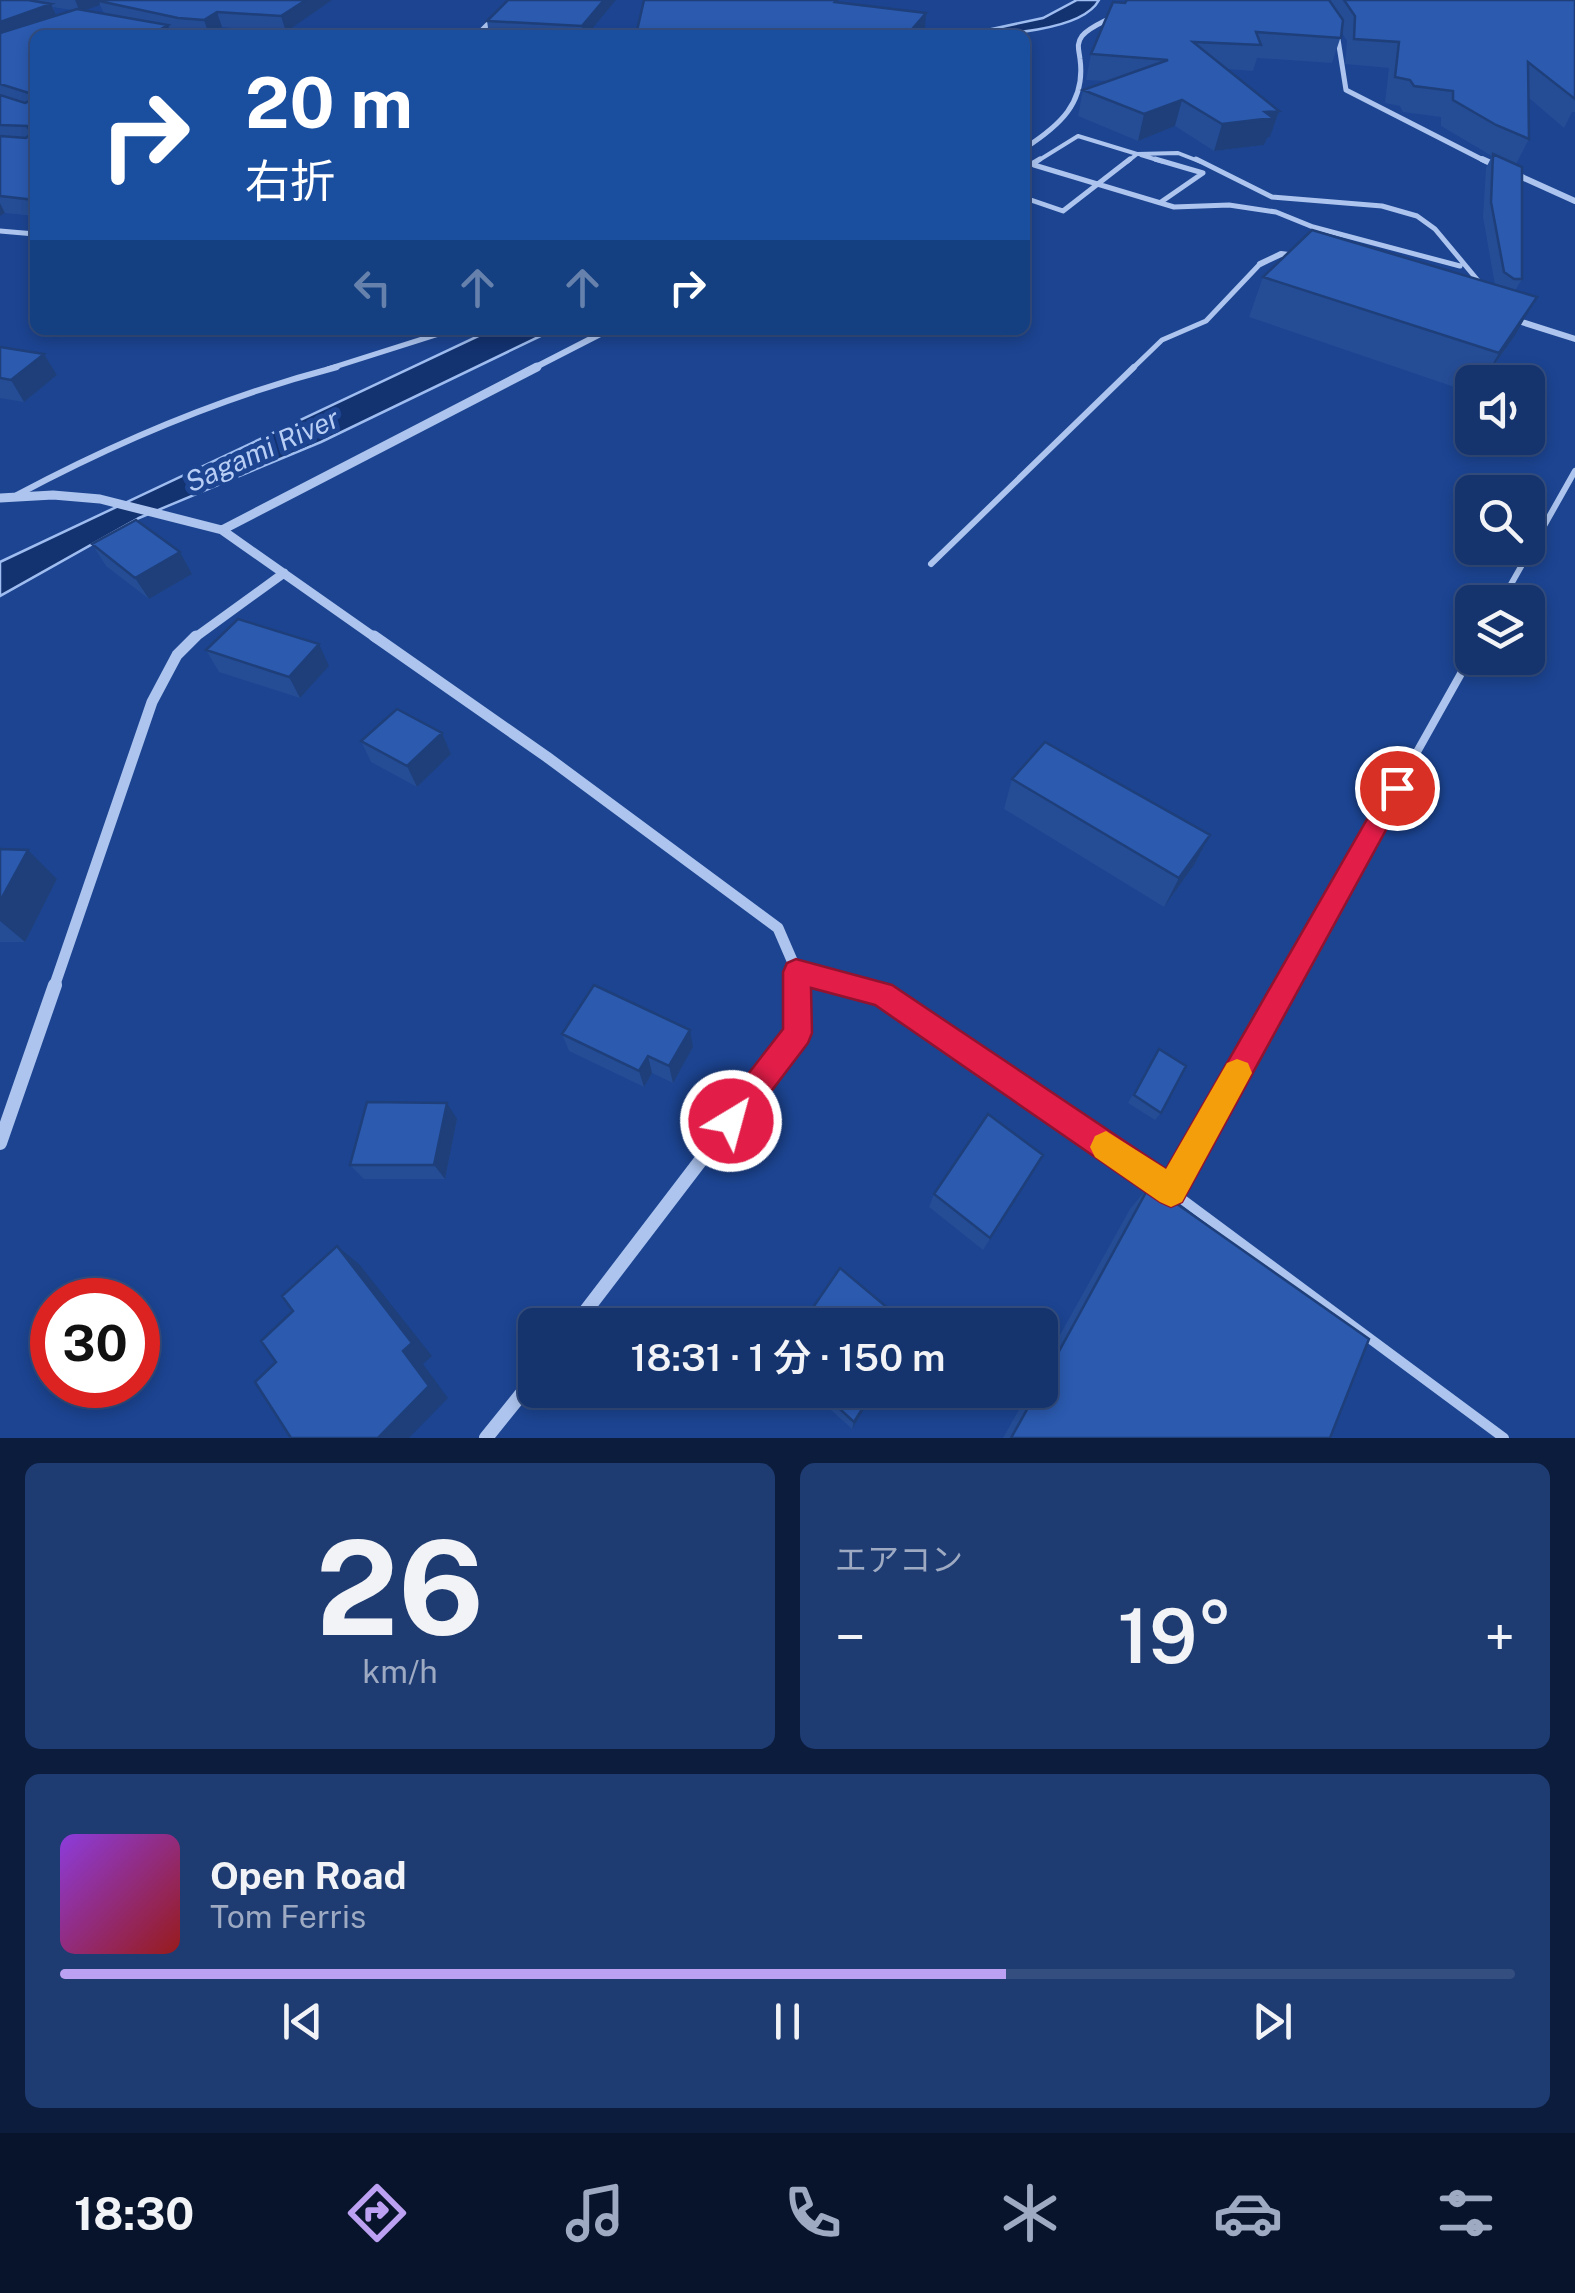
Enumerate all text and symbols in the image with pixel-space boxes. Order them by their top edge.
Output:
text: 20 m [245,61,413,144]
icon: right [80,70,210,200]
text: 右折 [245,154,335,207]
icon: left [345,260,400,315]
icon: ahead [450,260,505,315]
icon: ahead [555,260,610,315]
icon: right [660,260,715,315]
map controls [1455,365,1545,675]
button: sound [1455,365,1545,455]
water label: Sagami River [180,401,344,498]
button: search [1455,475,1545,565]
button: layers [1455,585,1545,675]
pin [1355,746,1440,831]
icon: arrive [1370,761,1425,816]
position arrow [679,1069,783,1173]
speed limit sign: 30 [30,1278,160,1408]
text: 18:31 · 1 分 · 150 m [631,1335,945,1380]
text: 26 [316,1512,484,1664]
text: エアコン [835,1541,963,1578]
text: 19° [1118,1592,1232,1680]
text: − [835,1605,866,1669]
text: + [1484,1605,1515,1669]
text: km/h [362,1653,438,1690]
text: Open Road [210,1853,407,1898]
text: Tom Ferris [210,1898,366,1935]
icon: previous [275,1994,330,2049]
icon: pause [760,1994,815,2049]
icon: next [1245,1994,1300,2049]
icon: directions [342,2178,412,2248]
icon: music [560,2178,630,2248]
icon: phone [778,2178,848,2248]
icon: climate [995,2178,1065,2248]
icon: car [1213,2178,1283,2248]
icon: filters [1431,2178,1501,2248]
text: 18:30 [74,2187,194,2240]

